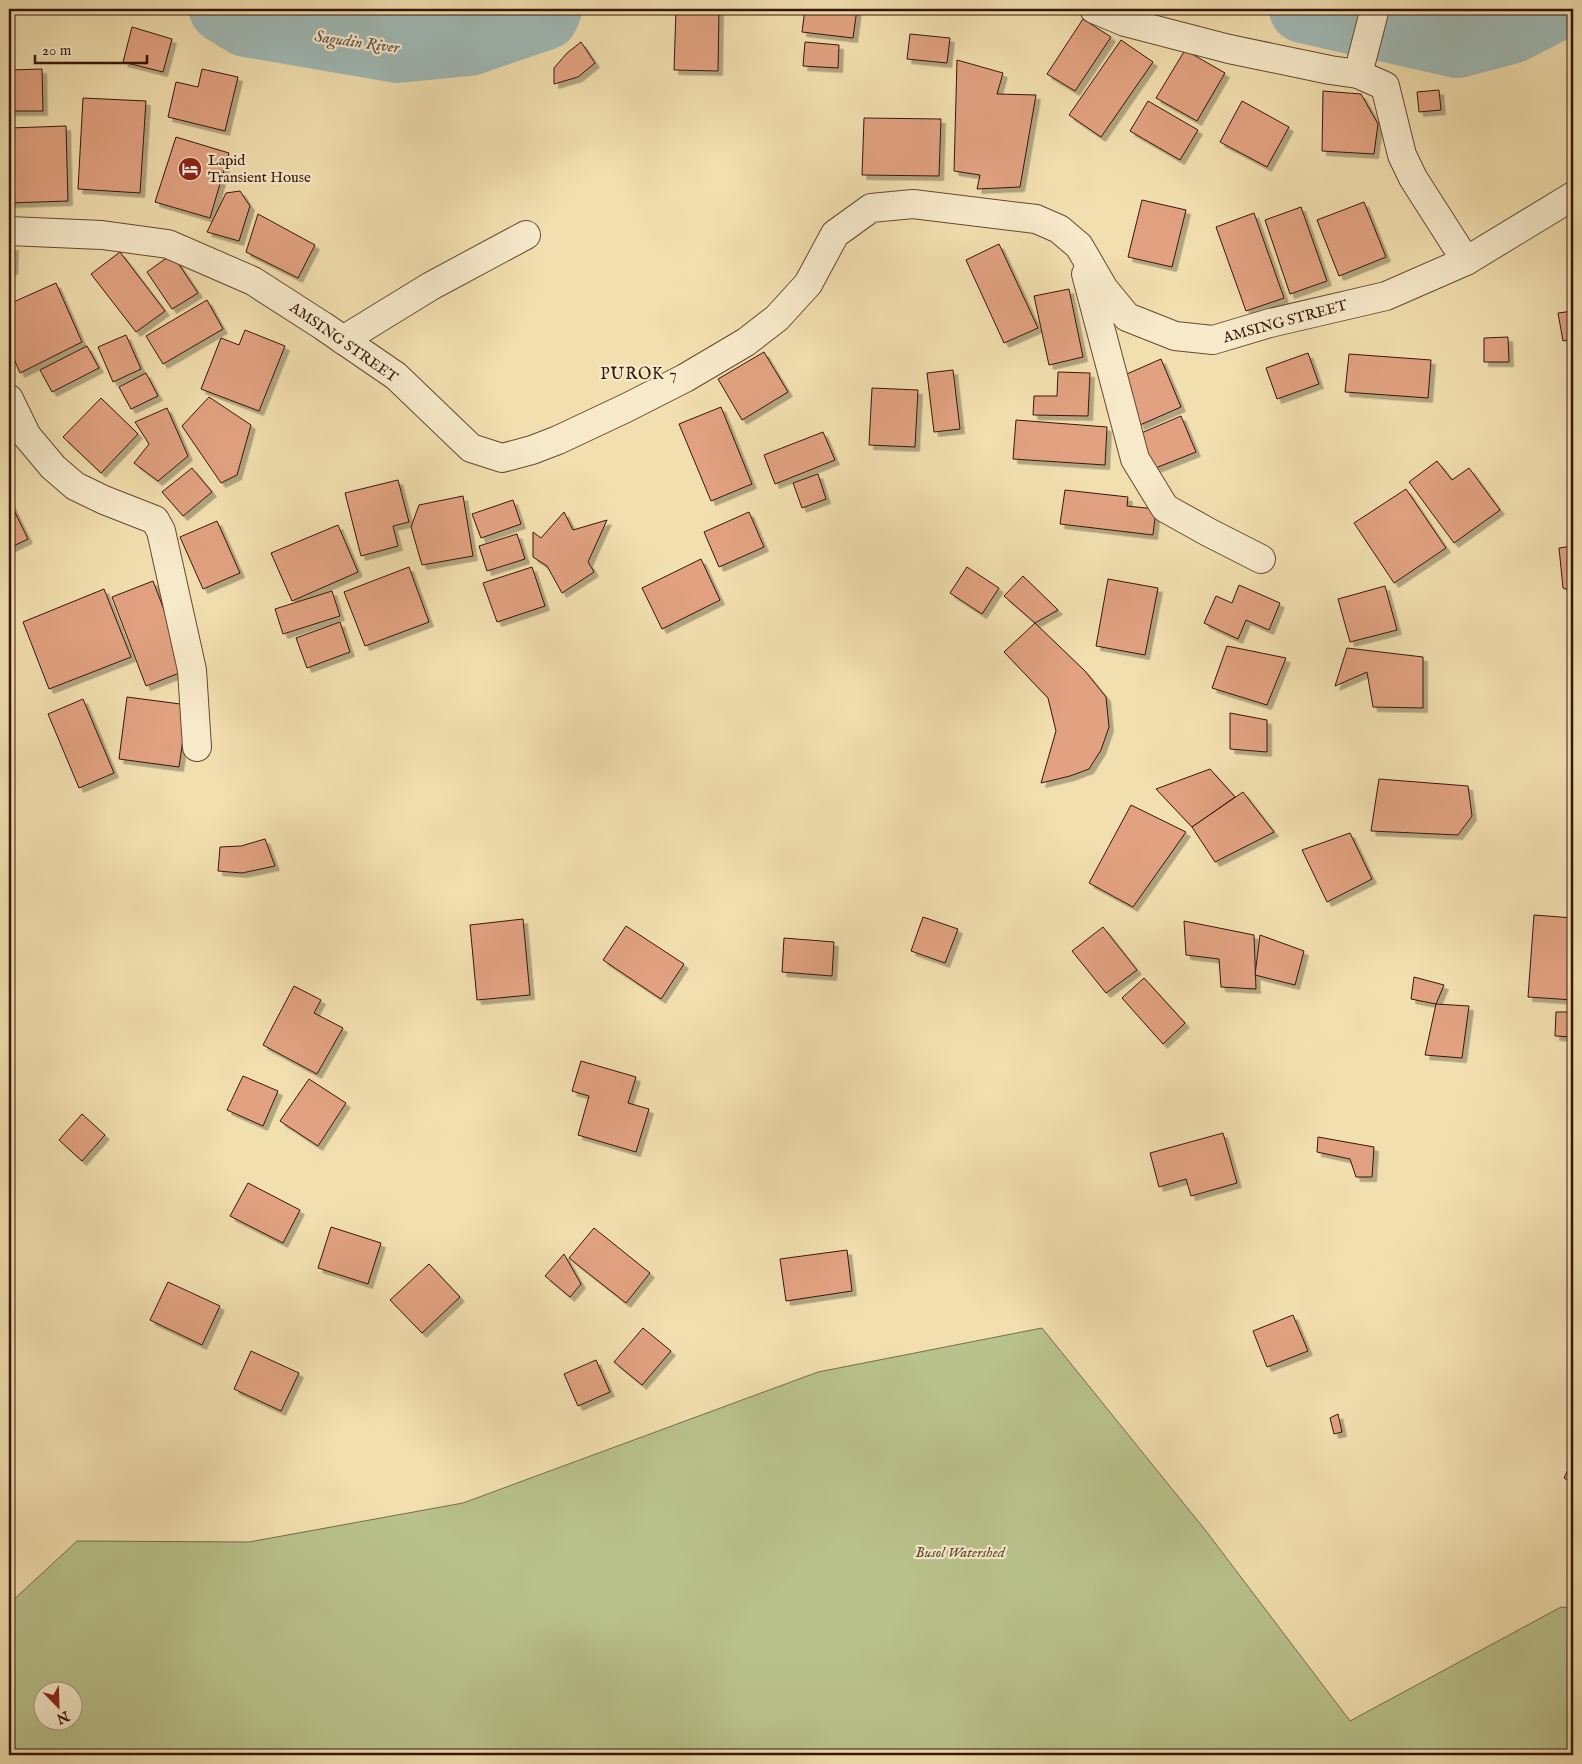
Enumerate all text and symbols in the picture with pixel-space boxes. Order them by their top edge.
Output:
water label: Sagudin River [313,27,402,59]
scale bar [35,32,148,64]
text: 20 m [42,41,72,60]
place label: Lapid Transient House [208,151,311,187]
hotel icon: Lapid Transient House [177,156,203,182]
street label: AMSING STREET [1220,296,1349,347]
street label: AMSING STREET [285,297,402,387]
district label: PUROK 7 [600,365,678,385]
park label: Busol Watershed [915,1543,1006,1562]
north arrow [32,1682,82,1732]
text: N [54,1706,73,1728]

